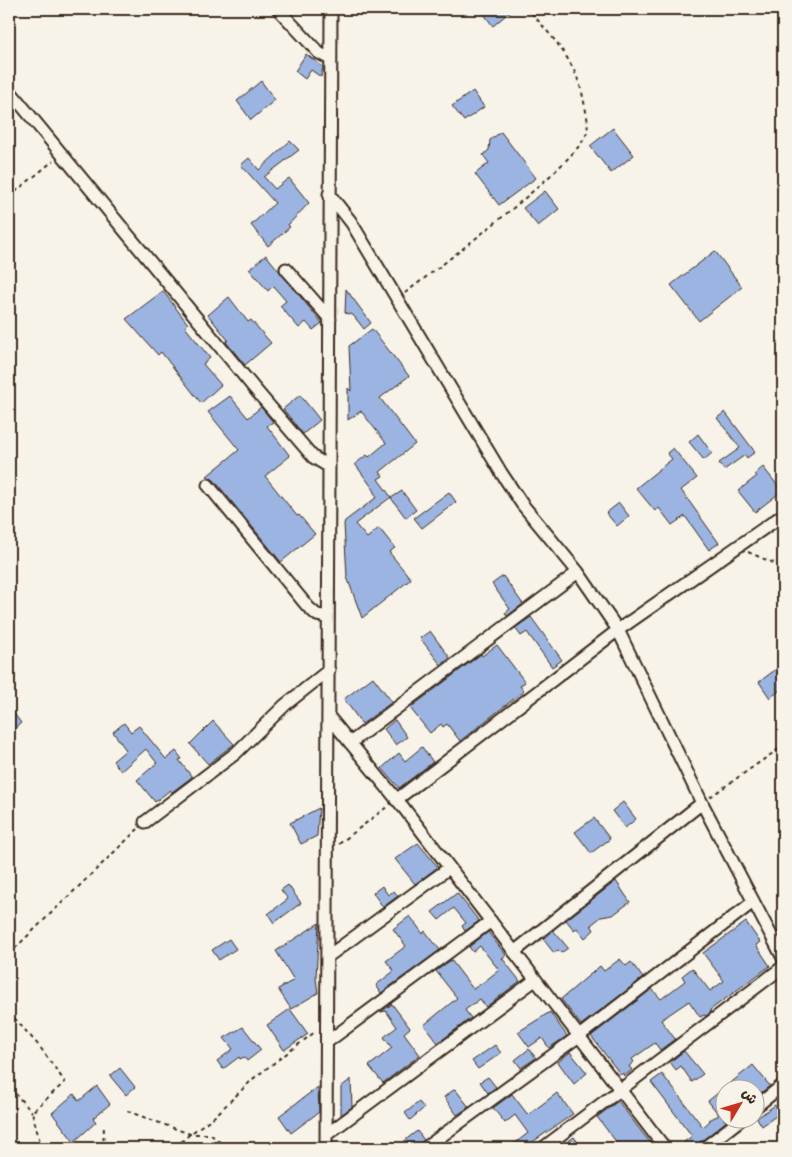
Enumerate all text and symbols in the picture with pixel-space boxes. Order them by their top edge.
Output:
north arrow [714,1080,764,1130]
text: ش [738,1085,761,1108]

